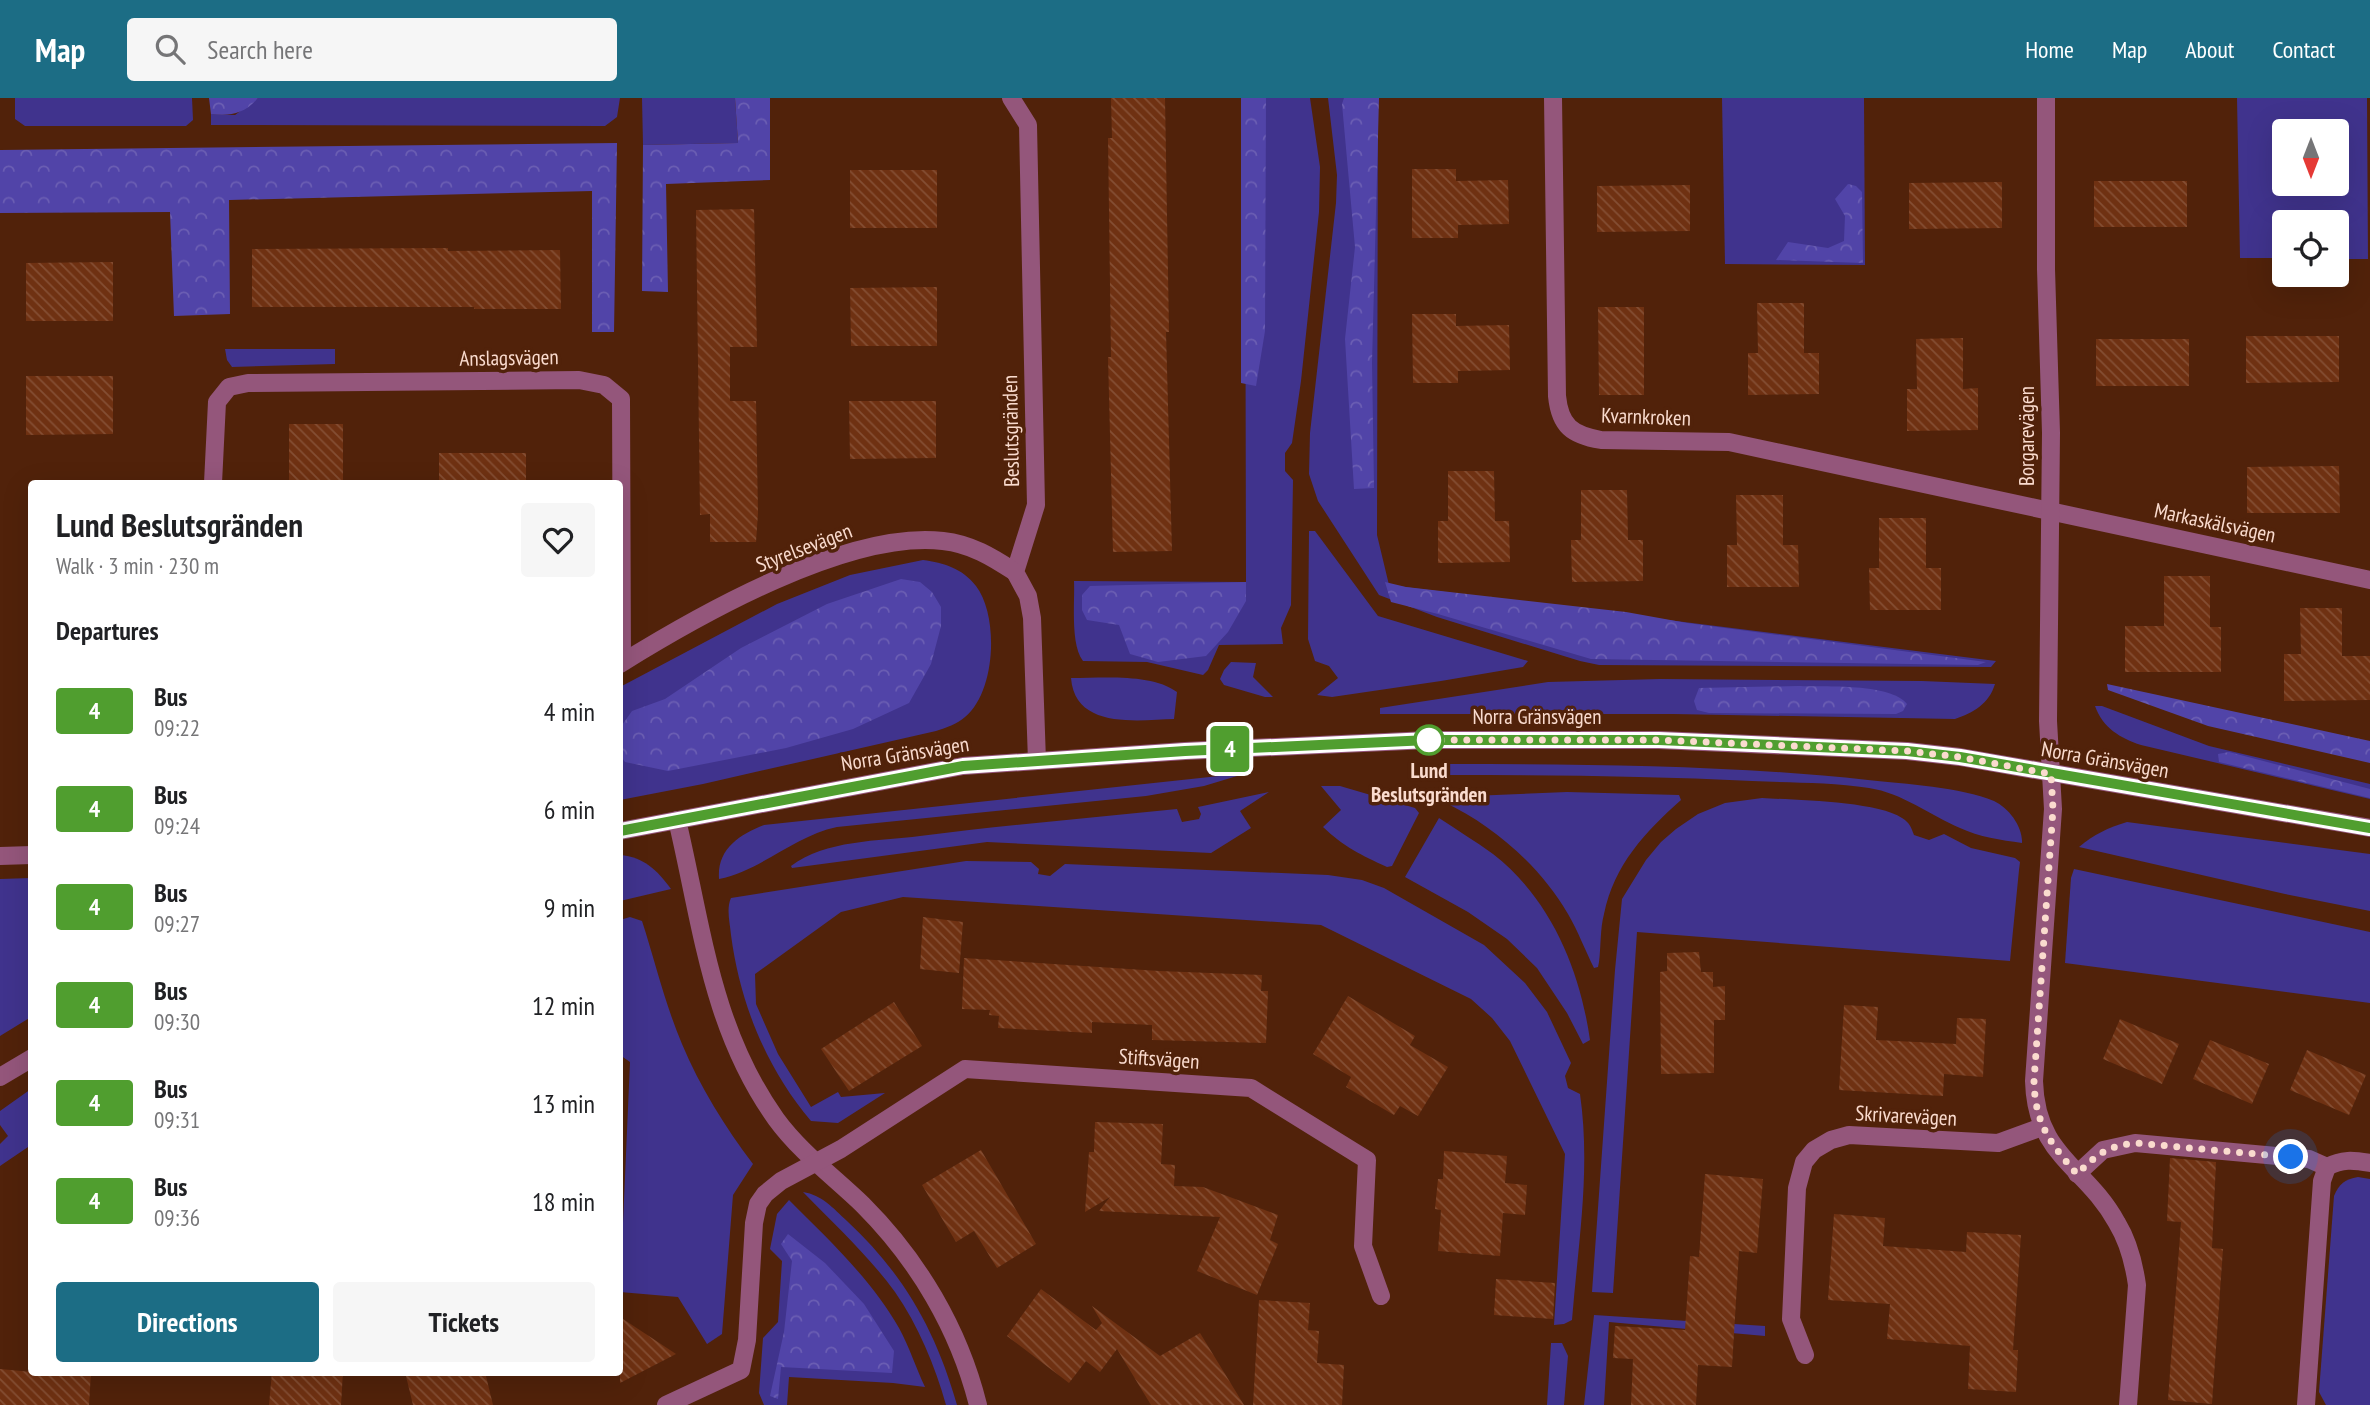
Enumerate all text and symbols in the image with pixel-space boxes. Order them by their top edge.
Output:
search box [127,18,617,81]
text: Map [35,28,85,71]
icon: search [151,30,189,68]
text: Search here [207,33,313,66]
text: Home [2025,34,2074,65]
text: Map [2112,34,2147,65]
text: About [2185,34,2234,65]
text: Contact [2272,34,2335,65]
north arrow [2272,119,2348,196]
map controls [2272,119,2349,287]
button: locate [2272,210,2349,287]
street label: Anslagsvägen [459,343,559,372]
street label: Beslutsgränden [996,375,1025,487]
street label: Borgarevägen [2013,386,2040,486]
street label: Kvarnkroken [1601,401,1691,432]
street label: Markaskälsvägen [2152,496,2278,549]
text: Lund Beslutsgränden [56,503,303,546]
button: heart [521,503,595,577]
street label: Styrelsevägen [752,517,856,578]
text: Walk · 3 min · 230 m [56,551,219,580]
text: Departures [56,614,159,647]
text: Bus [154,680,187,713]
text: 4 [89,695,100,726]
text: 4 min [544,695,595,728]
street label: Norra Gränsvägen [1472,703,1602,730]
text: 09:22 [154,713,200,742]
marker: Lund Beslutsgränden [1414,725,1444,755]
line badge: 4 [1207,726,1253,772]
street label: Norra Gränsvägen [839,730,971,777]
text: 4 [1224,733,1236,764]
street label: Norra Gränsvägen [2039,735,2171,784]
place label: Lund Beslutsgränden [1371,757,1487,808]
text: Bus [154,778,187,811]
text: 4 [89,793,100,824]
text: 6 min [544,793,595,826]
text: 09:24 [154,811,200,840]
text: Bus [154,876,187,909]
text: 4 [89,891,100,922]
text: 9 min [544,891,595,924]
text: 09:27 [154,909,200,938]
text: Bus [154,974,187,1007]
text: 4 [89,989,100,1020]
text: 12 min [532,989,595,1022]
text: 09:30 [154,1007,200,1036]
street label: Stiftsvägen [1118,1042,1200,1075]
text: Bus [154,1072,187,1105]
text: 4 [89,1087,100,1118]
text: 13 min [532,1087,595,1120]
street label: Skrivarevägen [1855,1099,1957,1132]
text: 09:31 [154,1105,200,1134]
your location [2273,1139,2308,1174]
text: Bus [154,1170,187,1203]
text: 4 [89,1185,100,1216]
text: 18 min [532,1185,595,1218]
text: 09:36 [154,1203,200,1232]
button: Directions [56,1282,319,1362]
button: Tickets [333,1282,595,1362]

